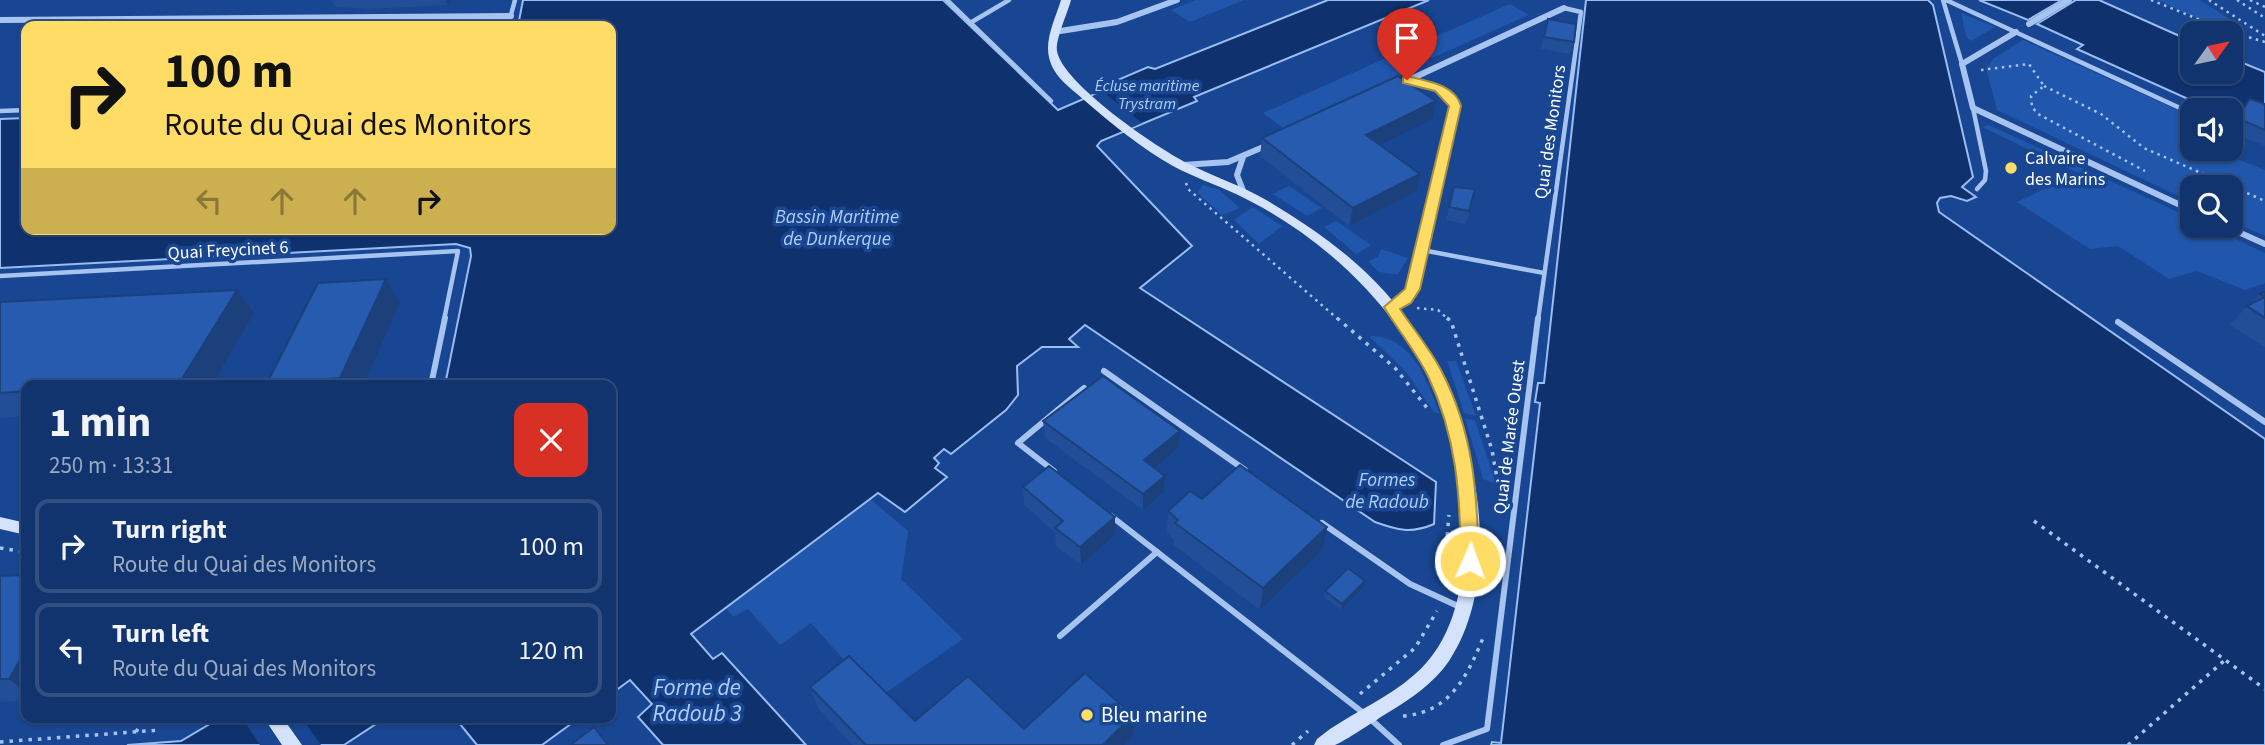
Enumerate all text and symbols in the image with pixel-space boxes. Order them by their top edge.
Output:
pin [1377,8,1437,80]
icon: arrive [1388,19,1426,57]
north arrow [2180,21,2244,84]
map controls [2180,21,2243,238]
text: 100 m [164,37,293,107]
icon: right [49,49,140,140]
street label: Quai des Monitors [1529,63,1572,201]
water label: Écluse maritime Trystram [1095,75,1200,115]
button: sound [2180,98,2243,161]
text: Route du Quai des Monitors [164,102,531,148]
place label: Calvaire des Marins [2025,146,2105,192]
marker: Calvaire des Marins [2003,160,2019,176]
button: search [2180,175,2243,238]
icon: left [190,182,228,220]
icon: ahead [263,182,301,220]
icon: ahead [336,182,374,220]
icon: right [409,182,447,220]
water label: Bassin Maritime de Dunkerque [775,204,899,253]
street label: Quai Freycinet 6 [167,235,289,266]
street label: Quai de Marée Ouest [1488,359,1531,515]
text: 1 min [49,393,151,453]
button: close [514,403,588,477]
text: 250 m · 13:31 [49,449,173,482]
water label: Formes de Radoub [1345,467,1429,516]
text: Turn right [112,511,227,548]
position arrow [1433,524,1507,598]
icon: right [53,527,91,565]
text: 100 m [518,528,584,565]
text: Route du Quai des Monitors [112,548,376,581]
text: Turn left [112,615,209,652]
icon: left [53,631,91,669]
text: 120 m [518,632,584,669]
text: Route du Quai des Monitors [112,652,376,685]
water label: Forme de Radoub 3 [653,671,741,730]
place label: Bleu marine [1101,700,1207,730]
marker: Bleu marine [1079,707,1095,723]

